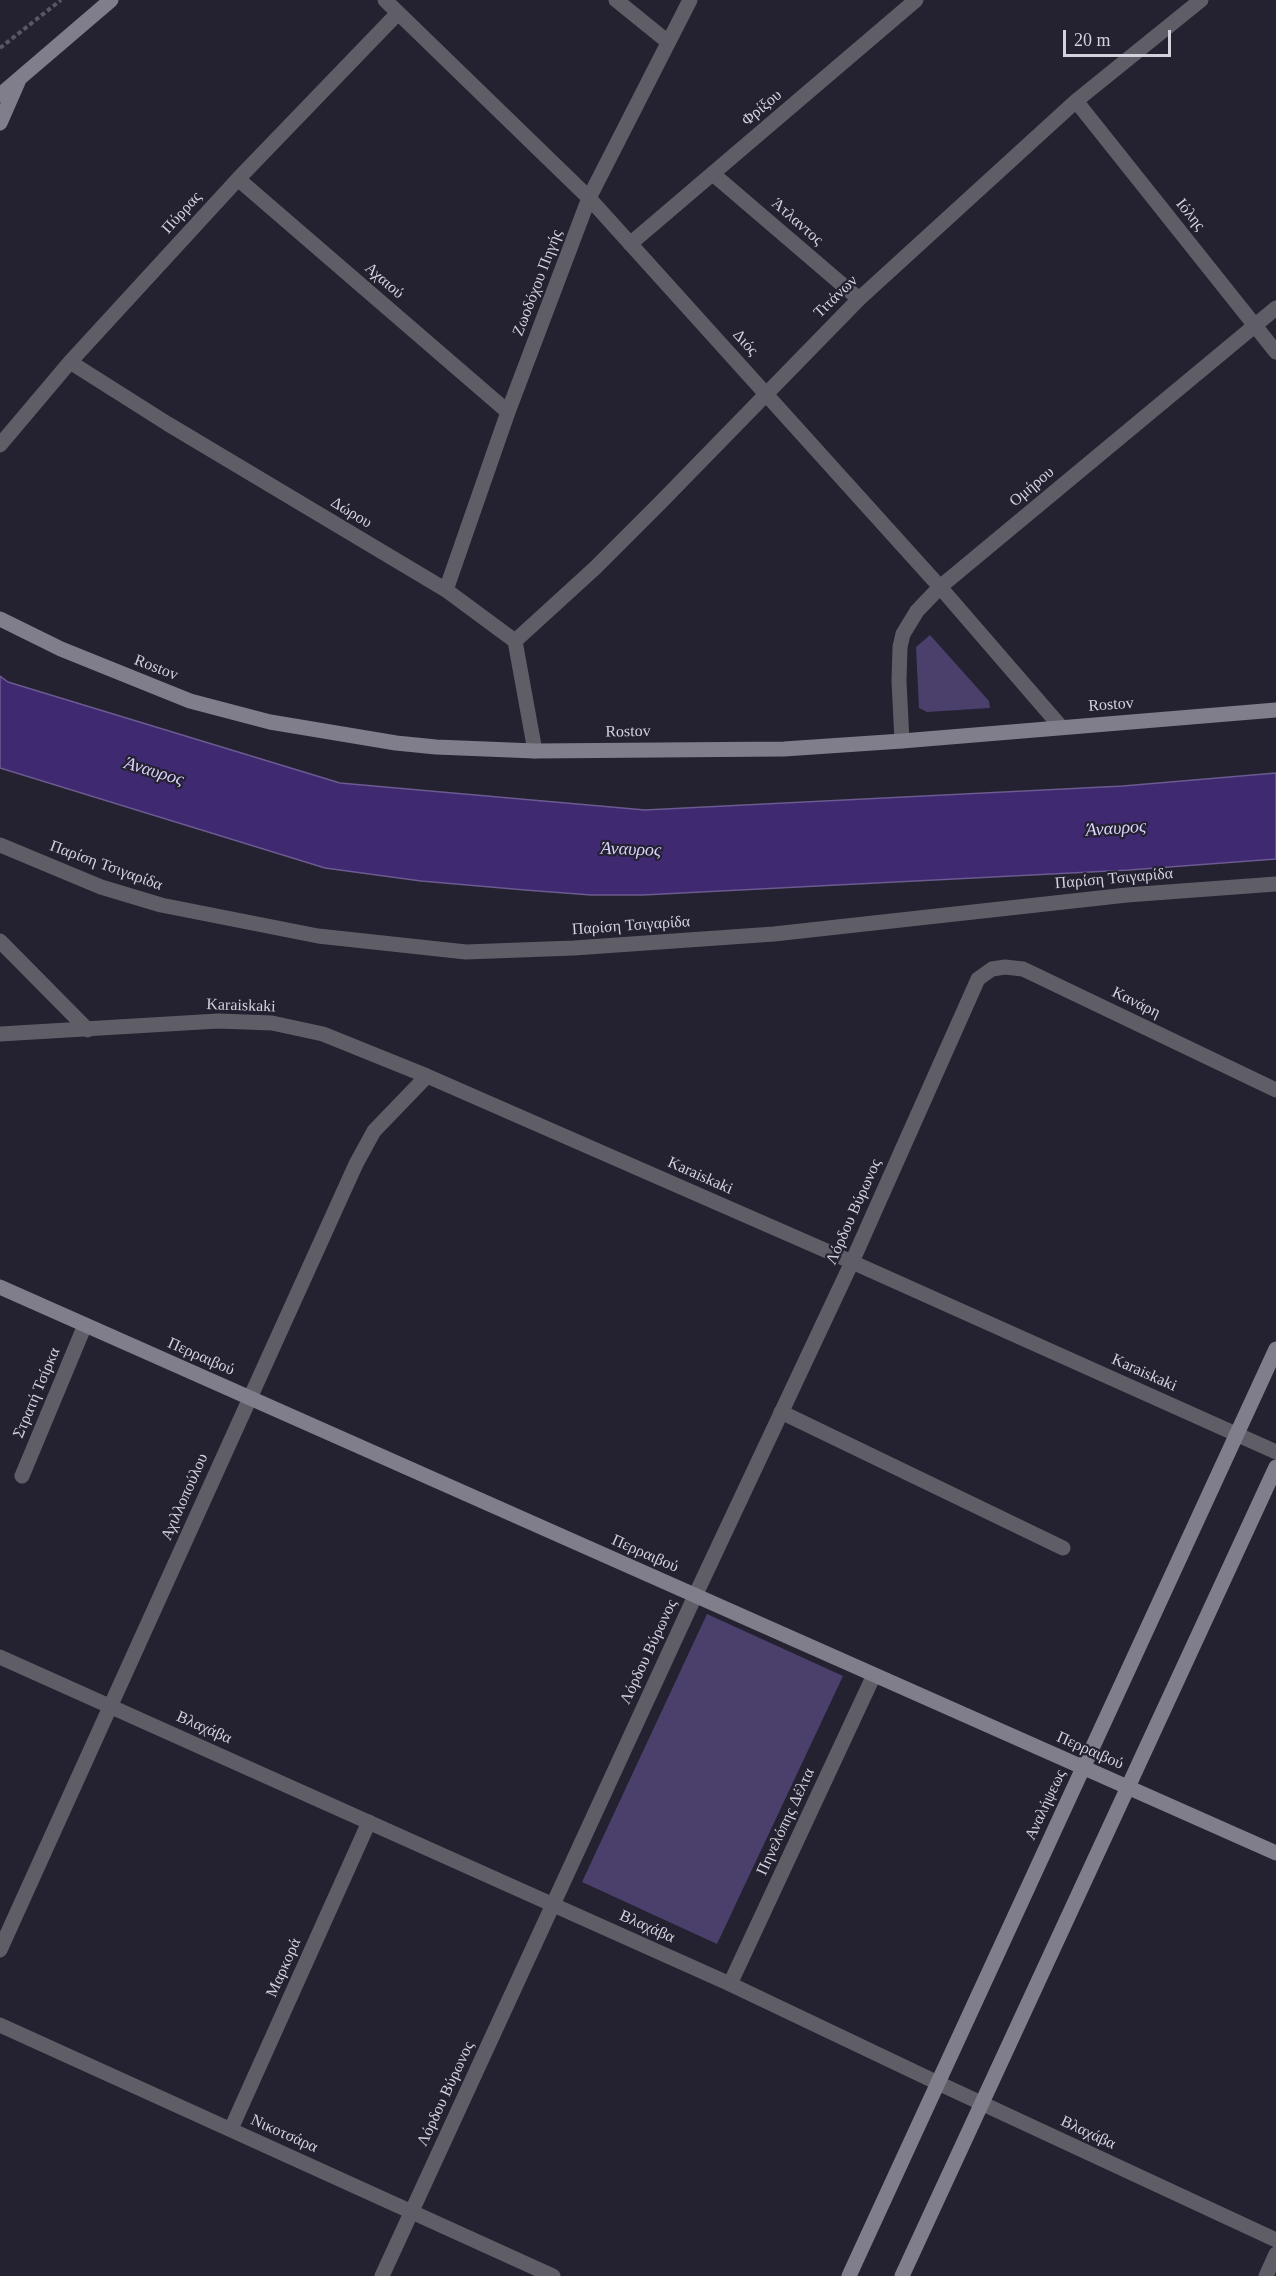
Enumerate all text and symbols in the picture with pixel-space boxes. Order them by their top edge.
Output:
scale bar [1066,18,1174,56]
text: 20 m [1074,30,1111,50]
street label: Φρίξου [738,86,786,130]
street label: Πύρρας [158,188,206,238]
street label: Άτλαντος [767,194,827,250]
street label: Ιόλης [1171,195,1209,235]
street label: Ζωοδόχου Πηγής [509,227,567,339]
street label: Αχαιού [360,259,408,303]
street label: Τιτάνων [810,272,862,322]
street label: Διός [728,326,762,360]
street label: Ομήρου [1006,463,1058,511]
street label: Δώρου [327,493,375,533]
street label: Rostov [131,651,181,685]
street label: Rostov [1088,694,1134,716]
street label: Rostov [605,722,651,742]
water label: Άναυρος [122,753,186,791]
water label: Άναυρος [1085,816,1147,842]
street label: Παρίση Τσιγαρίδα [47,837,165,895]
water label: Άναυρος [600,838,662,862]
street label: Παρίση Τσιγαρίδα [1054,864,1174,894]
street label: Παρίση Τσιγαρίδα [571,912,691,940]
street label: Κανάρη [1109,983,1163,1023]
street label: Karaiskaki [206,995,276,1017]
street label: Karaiskaki [664,1153,736,1199]
street label: Λόρδου Βύρωνος [822,1156,886,1268]
street label: Περραιβού [165,1334,237,1380]
street label: Στρατή Τσίρκα [9,1345,65,1441]
street label: Karaiskaki [1108,1350,1180,1396]
street label: Αχιλλοπούλου [157,1451,213,1543]
street label: Περραιβού [609,1531,681,1577]
street label: Λόρδου Βύρωνος [616,1596,682,1708]
street label: Βλαχάβα [173,1707,235,1749]
street label: Περραιβού [1054,1728,1126,1774]
street label: Πηνελόπης Δέλτα [753,1765,819,1879]
street label: Αναλήψεως [1021,1767,1071,1843]
street label: Βλαχάβα [616,1906,678,1948]
street label: Μαρκορά [262,1935,306,2001]
street label: Λόρδου Βύρωνος [413,2038,479,2150]
street label: Νικοτσάρα [247,2111,321,2157]
street label: Βλαχάβα [1057,2112,1119,2154]

